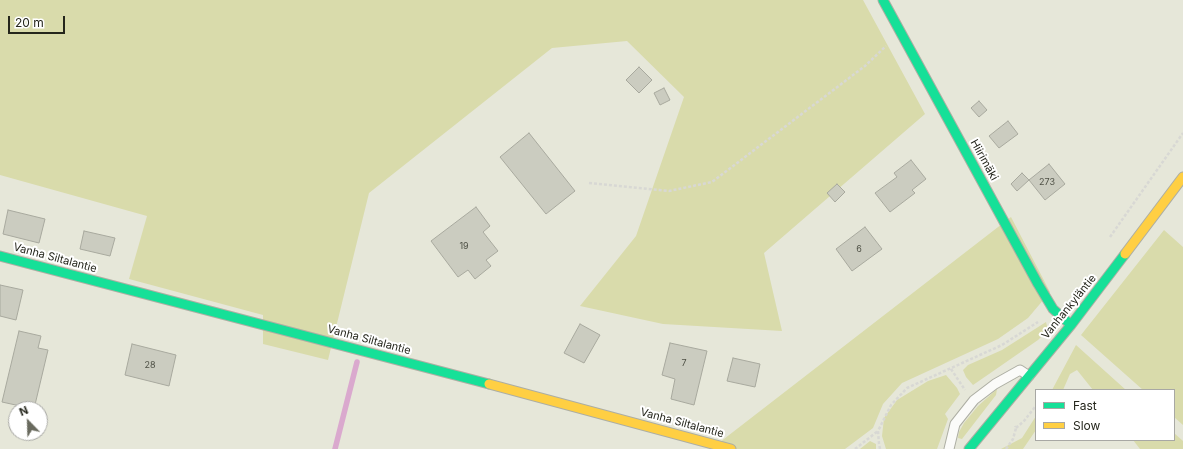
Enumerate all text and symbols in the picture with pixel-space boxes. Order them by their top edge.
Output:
scale bar [10,8,67,34]
text: 20 m [15,15,44,30]
street label: Hiirimäki [967,137,1001,183]
house number: 273 [1039,177,1055,187]
street label: Vanha Siltalantie [12,241,98,275]
house number: 19 [459,241,469,251]
house number: 6 [856,244,862,254]
street label: Vanhankyläntie [1039,272,1099,342]
street label: Vanha Siltalantie [326,323,412,357]
house number: 7 [681,358,687,368]
house number: 28 [144,360,156,370]
legend [1035,389,1175,441]
text: Fast [1073,398,1097,413]
north arrow [8,401,48,441]
text: N [17,403,30,419]
street label: Vanha Siltalantie [639,406,725,440]
text: Slow [1073,418,1100,433]

